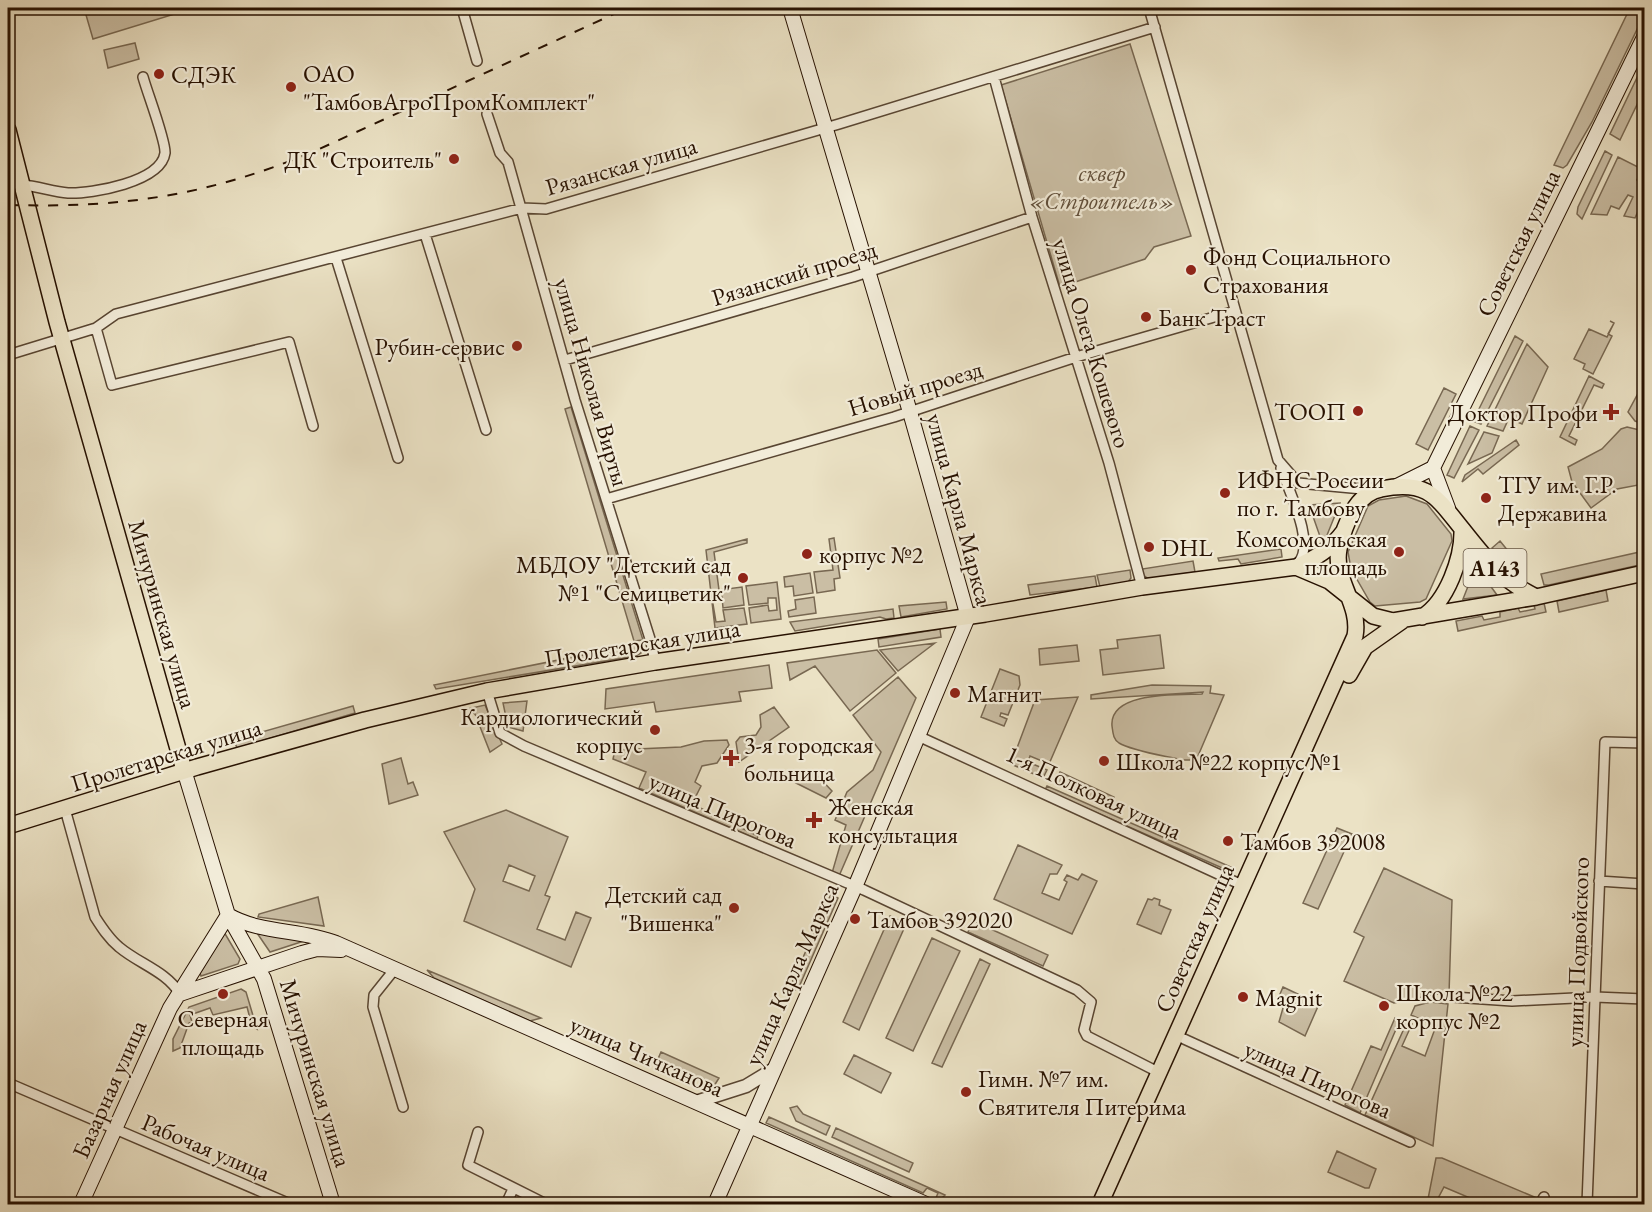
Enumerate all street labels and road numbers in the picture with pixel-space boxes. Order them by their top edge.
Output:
street label: Рязанская улица [542,129,701,202]
street label: Советская улица [1469,164,1567,322]
street label: Рязанский проезд [708,233,880,313]
street label: улица Олега Кошевого [1045,234,1139,452]
street label: улица Николая Вирты [547,274,637,490]
street label: Новый проезд [844,353,986,423]
street label: улица Карла Маркса [920,410,1001,609]
street label: Мичуринская улица [121,516,205,712]
road number: А143 [1464,549,1526,587]
street label: Пролетарская улица [542,612,743,674]
street label: Пролетарская улица [67,711,266,799]
street label: 1-я Полковая улица [1001,738,1187,846]
street label: улица Пирогова [644,765,802,855]
street label: улица Подвойского [1558,856,1596,1048]
street label: Советская улица [1147,858,1241,1017]
street label: улица Карла Маркса [737,877,845,1070]
street label: Мичуринская улица [273,975,359,1171]
street label: улица Чичканова [565,1008,729,1104]
street label: Базарная улица [65,1015,153,1163]
street label: улица Пирогова [1240,1033,1397,1125]
street label: Рабочая улица [137,1106,275,1188]

